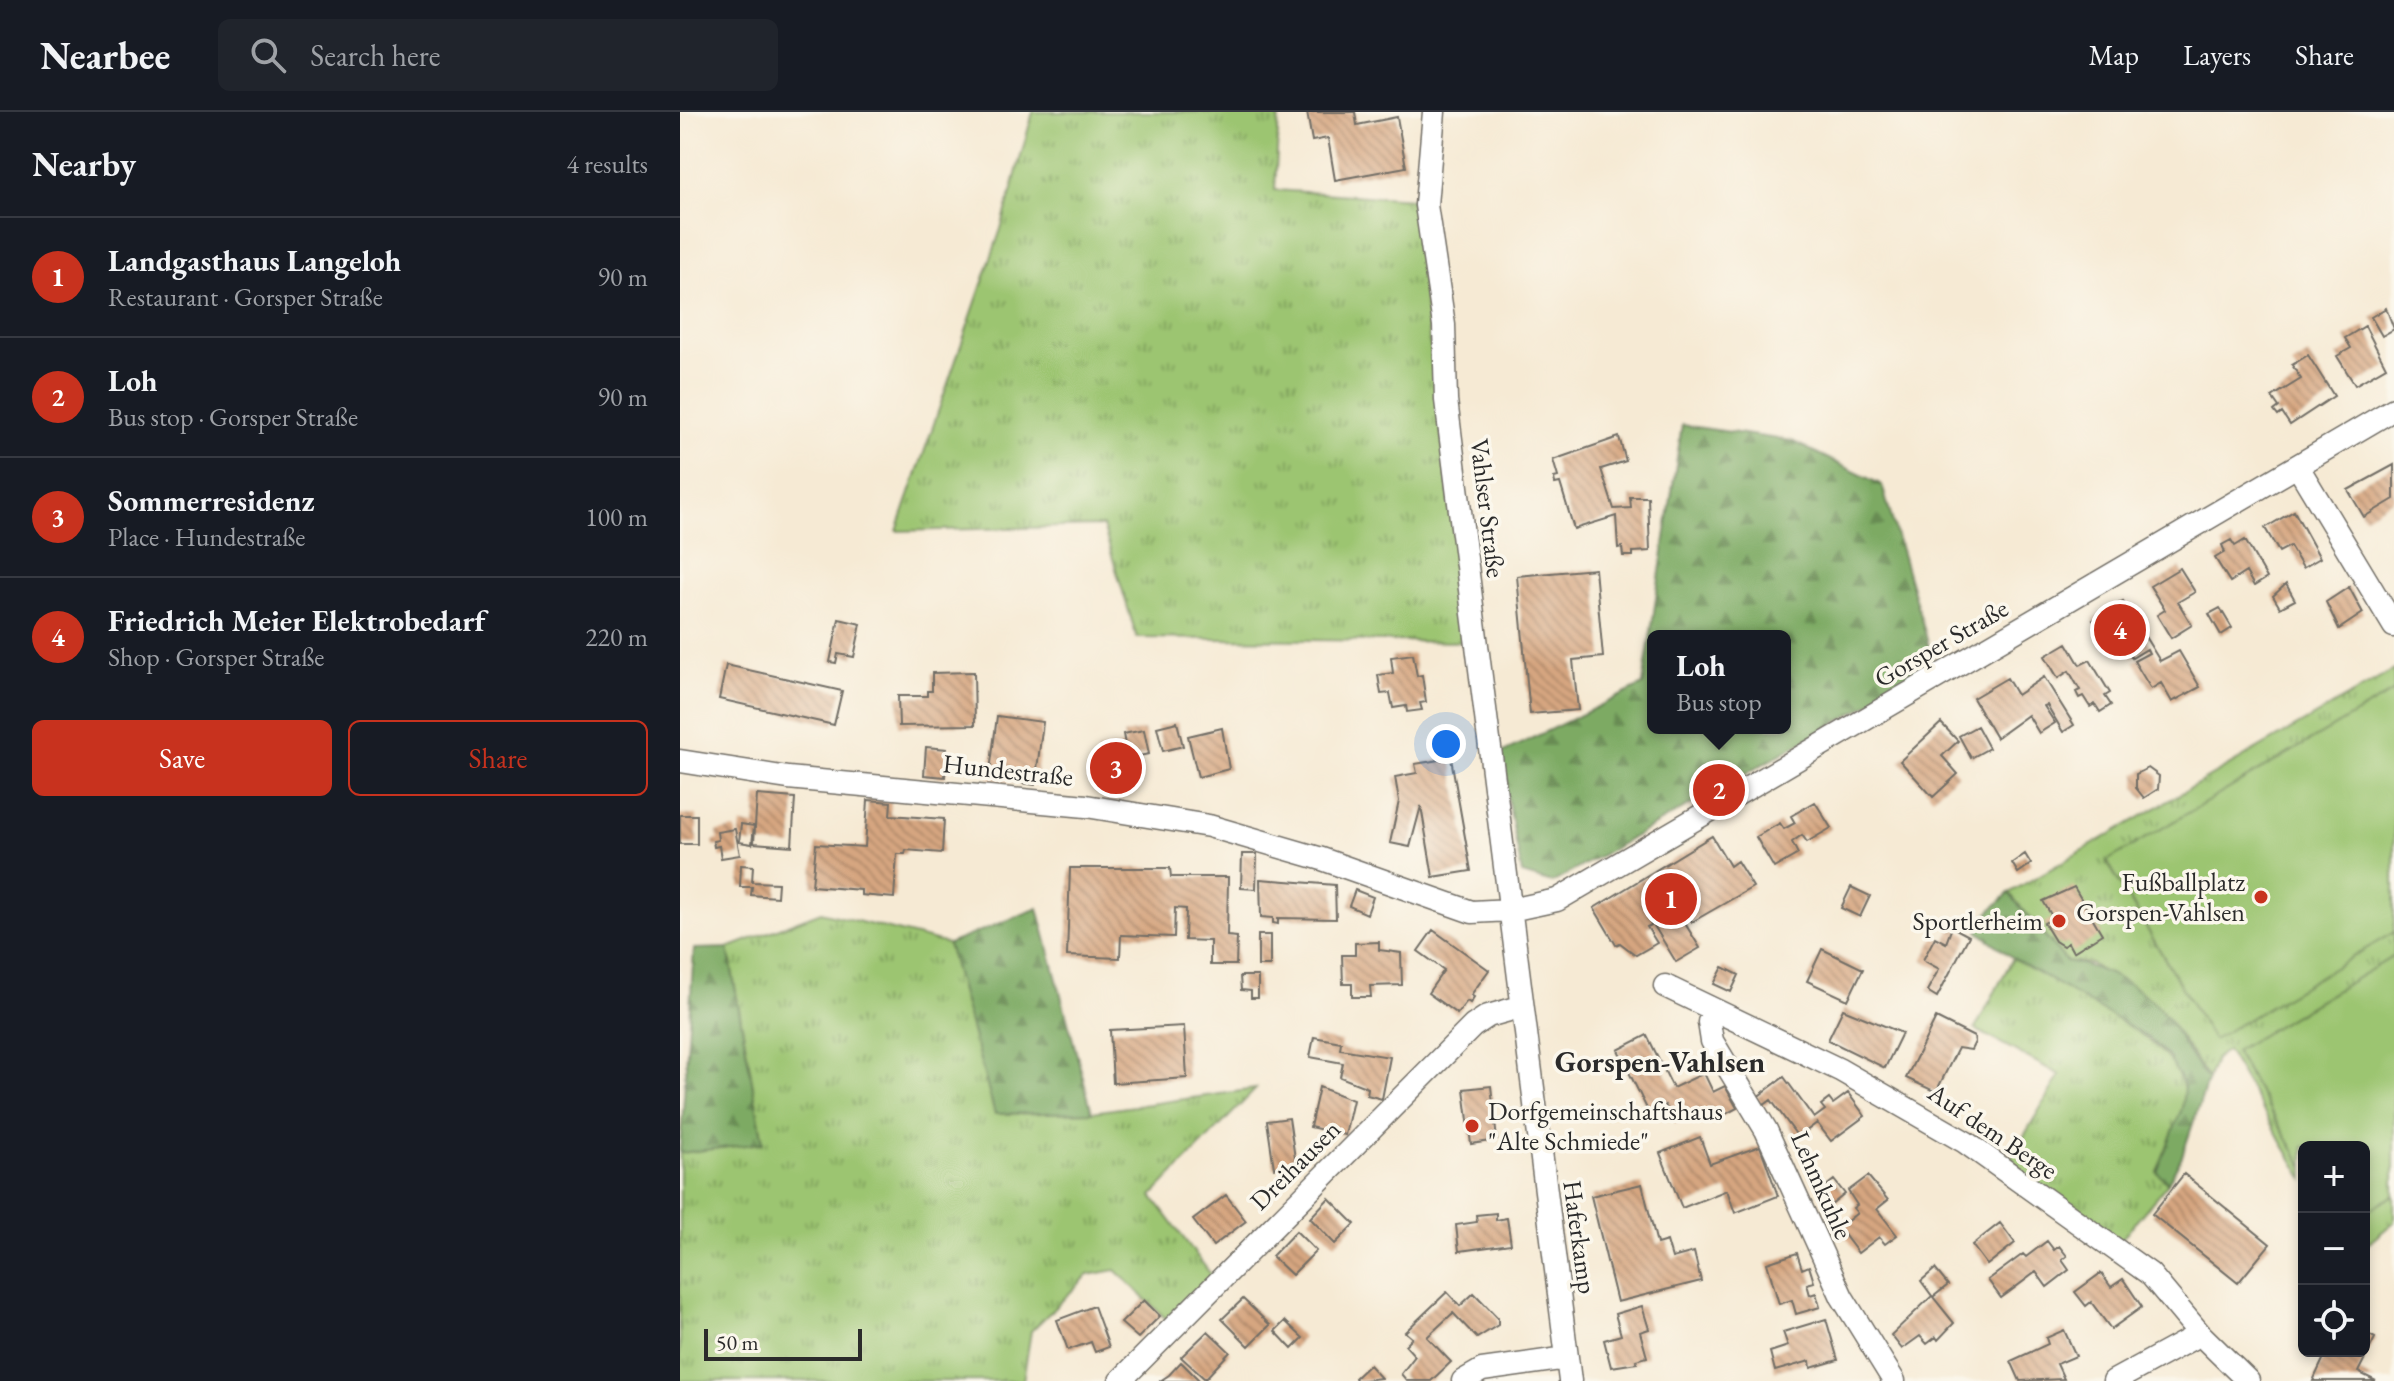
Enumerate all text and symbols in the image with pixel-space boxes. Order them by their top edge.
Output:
search box [218,19,778,91]
text: Nearbee [40,31,170,80]
icon: search [246,33,290,77]
text: Search here [310,36,440,75]
text: Map [2089,37,2139,73]
text: Layers [2183,37,2251,73]
text: Share [2295,37,2354,73]
text: Nearby [32,142,136,186]
text: 4 results [567,147,648,181]
text: Landgasthaus Langeloh [108,241,401,280]
text: 1 [51,260,65,294]
text: 90 m [598,260,648,294]
text: Restaurant · Gorsper Straße [108,280,383,314]
text: Loh [108,361,157,400]
text: 2 [51,380,65,414]
text: 90 m [598,380,648,414]
text: Bus stop · Gorsper Straße [108,400,358,434]
street label: Vahlser Straße [1463,437,1513,579]
text: Sommerresidenz [108,481,315,520]
text: 3 [51,500,65,534]
text: 100 m [585,500,648,534]
text: Place · Hundestraße [108,520,305,554]
street label: Gorsper Straße [1868,591,2014,695]
pin: 4 [2094,600,2146,660]
text: Friedrich Meier Elektrobedarf [108,601,485,640]
text: 4 [51,620,65,654]
text: 220 m [585,620,648,654]
popup [1647,630,1791,734]
text: Shop · Gorsper Straße [108,640,324,674]
text: Loh [1676,646,1726,685]
text: Bus stop [1676,685,1762,719]
button: Save [32,720,332,796]
button: Share [348,720,648,796]
your location [1426,724,1466,764]
pin: 3 [1090,738,1142,798]
street label: Hundestraße [941,746,1075,794]
pin: 2 [1693,760,1745,820]
place label: Fußballplatz Gorspen-Vahlsen [2076,865,2245,929]
pin: 1 [1645,869,1697,929]
marker: Fußballplatz Gorspen-Vahlsen [2252,888,2270,906]
place label: Sportlerheim [1913,904,2043,938]
marker: Sportlerheim [2050,912,2068,930]
district label: Gorspen-Vahlsen [1555,1042,1765,1081]
street label: Auf dem Berge [1921,1075,2064,1187]
place label: Dorfgemeinschaftshaus "Alte Schmiede" [1488,1094,1723,1158]
street label: Dreihausen [1242,1112,1348,1218]
marker: Dorfgemeinschaftshaus "Alte Schmiede" [1463,1117,1481,1135]
street label: Lehmkuhle [1783,1126,1861,1244]
map controls [2298,1141,2370,1357]
button: + [2298,1141,2370,1213]
street label: Haferkamp [1555,1178,1605,1296]
button: − [2298,1213,2370,1285]
button: locate [2298,1285,2370,1357]
scale bar [704,1325,862,1361]
text: 50 m [716,1328,759,1357]

